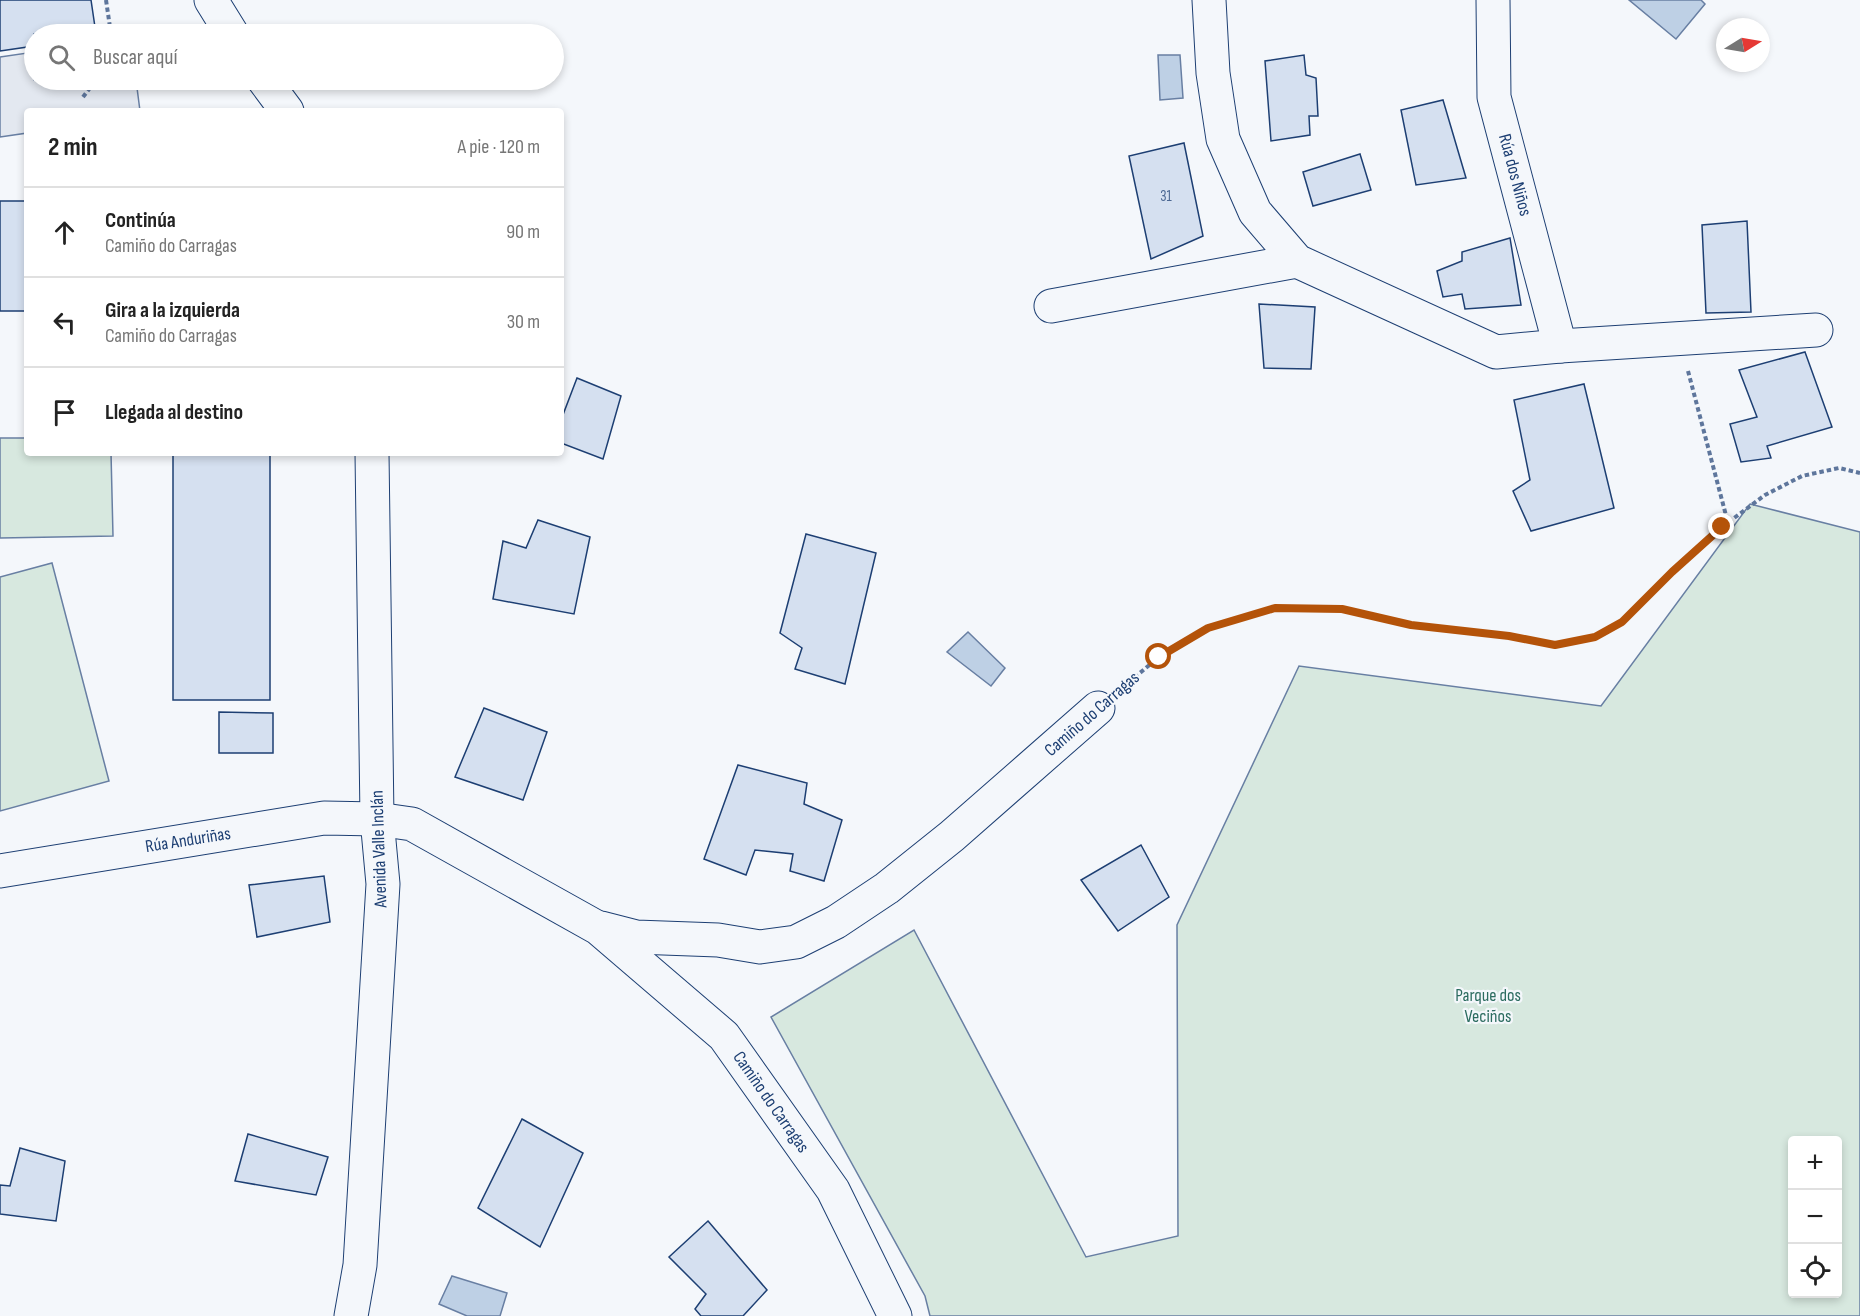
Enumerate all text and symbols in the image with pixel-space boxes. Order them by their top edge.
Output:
north arrow [1716,18,1770,72]
search box [24,24,564,90]
icon: search [45,41,78,74]
text: Buscar aquí [93,44,178,71]
text: 2 min [48,132,98,163]
street label: Rúa dos Niños [1494,132,1536,218]
text: A pie · 120 m [457,135,540,159]
house number: 31 [1160,187,1173,206]
text: Continúa [105,207,176,234]
icon: ahead [48,216,81,249]
text: 90 m [506,220,540,244]
text: Camiño do Carragas [105,234,237,258]
text: Gira a la izquierda [105,297,240,324]
icon: left [48,306,81,339]
text: 30 m [507,310,540,334]
text: Camiño do Carragas [105,324,237,348]
icon: arrive [48,396,81,429]
text: Llegada al destino [105,399,243,426]
route end [1708,513,1734,539]
route start [1145,643,1171,669]
street label: Camiño do Carragas [1040,667,1144,761]
street label: Avenida Valle Inclán [366,790,392,909]
street label: Rúa Anduriñas [144,823,232,857]
park label: Parque dos Veciños [1455,985,1521,1027]
street label: Camiño do Carragas [728,1047,814,1157]
map controls [1788,1136,1842,1298]
button: + [1788,1136,1842,1190]
button: − [1788,1190,1842,1244]
button: locate [1788,1244,1842,1298]

